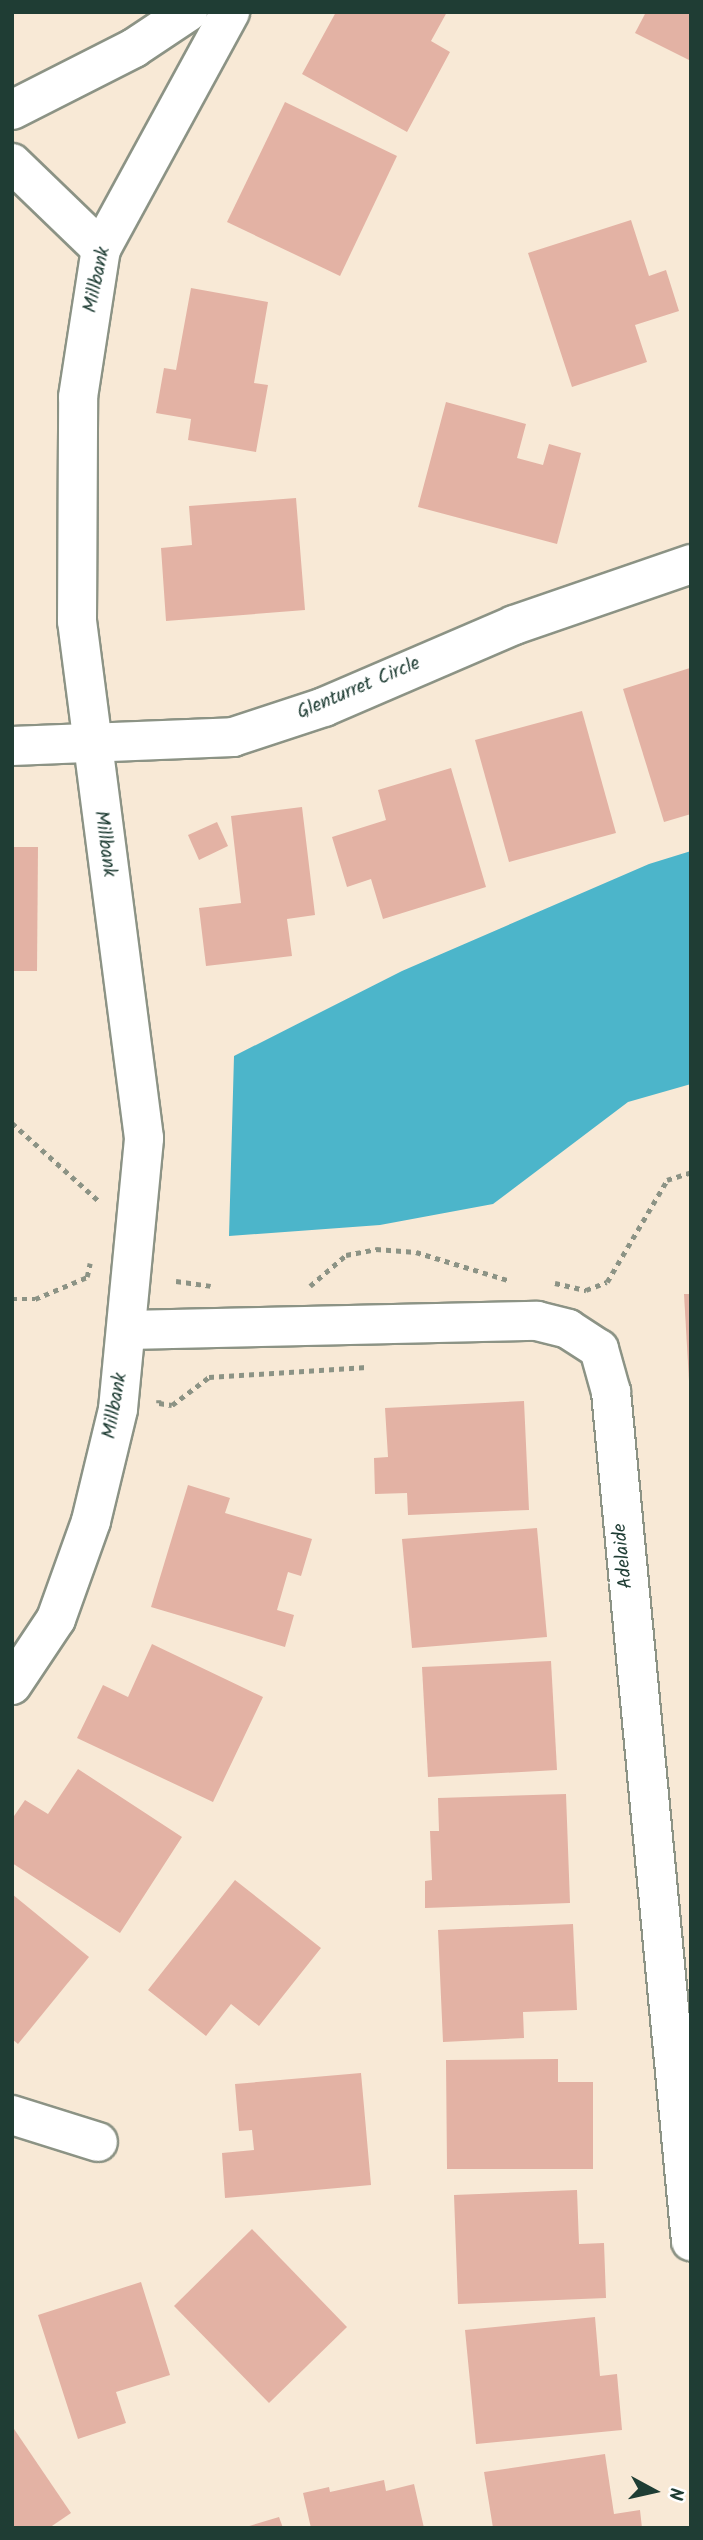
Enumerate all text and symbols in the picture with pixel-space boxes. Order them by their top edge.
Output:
street label: Millbank [80,245,116,315]
street label: Glenturret Circle [294,653,424,725]
street label: Millbank [88,809,120,879]
street label: Millbank [99,1371,133,1441]
street label: Adelaide [609,1522,639,1590]
north arrow [619,2456,689,2526]
text: N [659,2486,690,2502]

